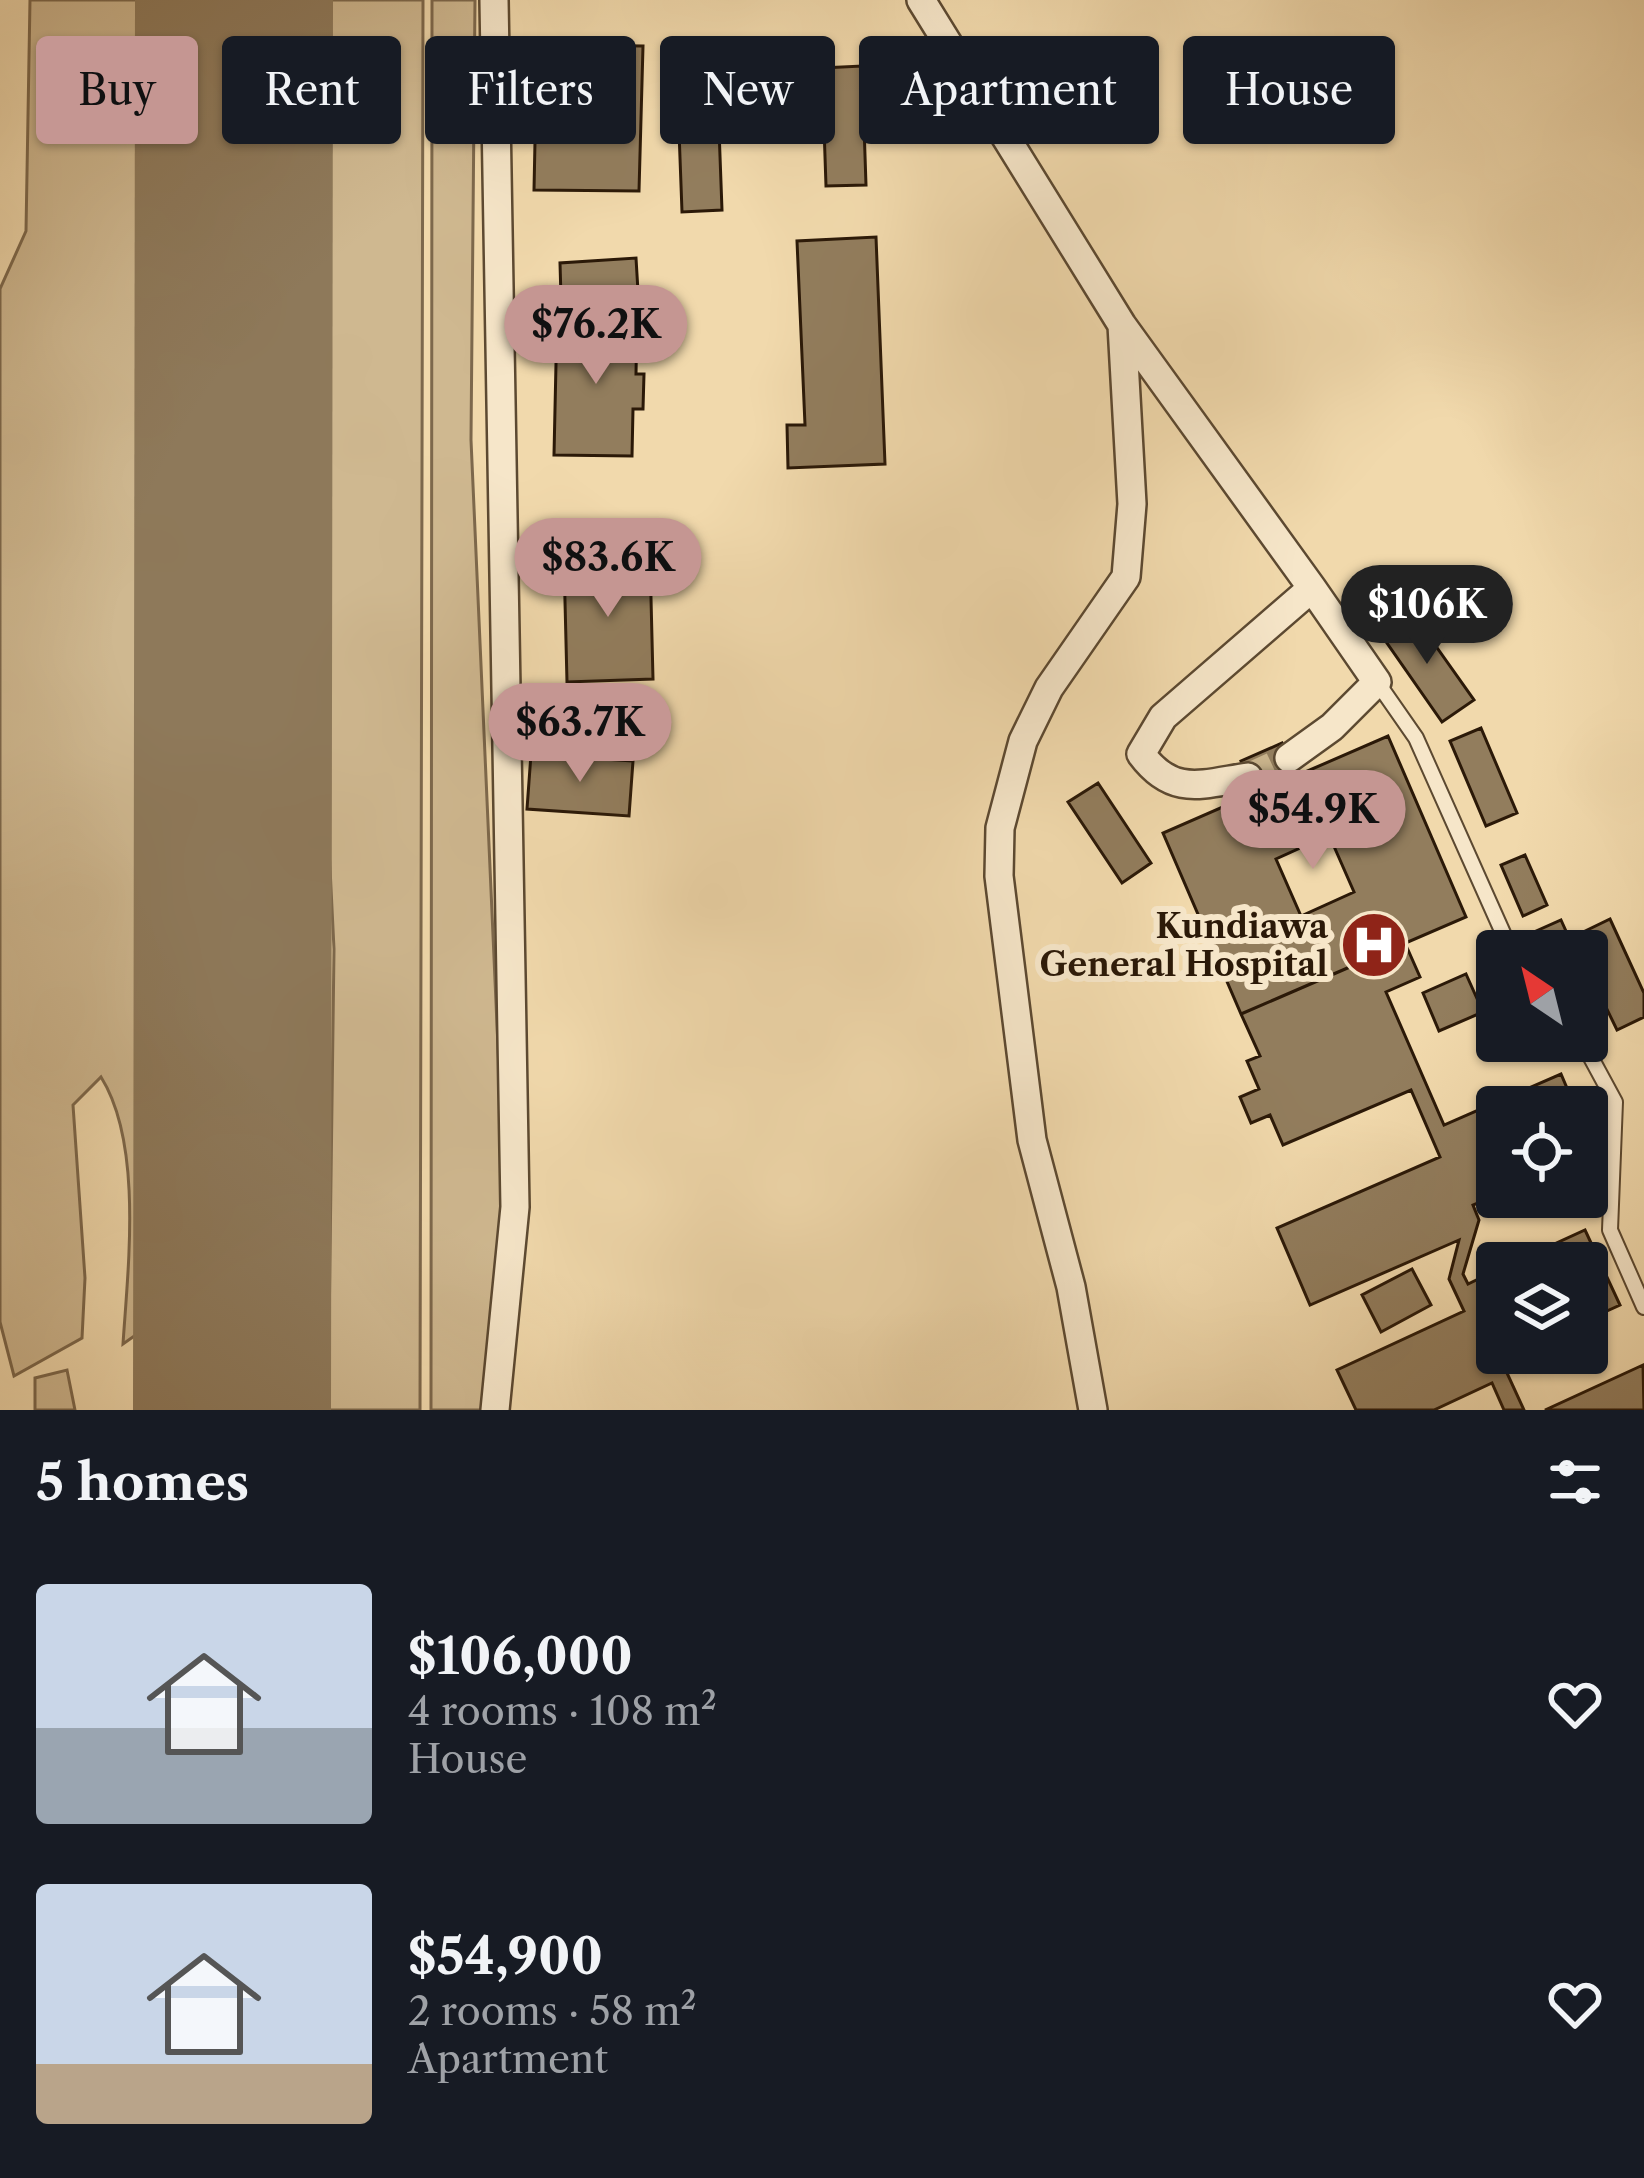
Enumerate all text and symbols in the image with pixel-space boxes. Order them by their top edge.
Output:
chip: Buy [36,36,198,144]
chip: Rent [222,36,401,144]
chip: Filters [425,36,636,144]
chip: New [660,36,835,144]
chip: Apartment [859,36,1159,144]
chip: House [1183,36,1395,144]
pin: $76.2K [498,285,694,387]
text: $76.2K [531,300,661,348]
pin: $83.6K [510,518,706,620]
text: $83.6K [541,533,675,581]
pin: $106K [1343,565,1511,667]
text: $106K [1368,580,1486,628]
pin: $63.7K [482,683,678,785]
text: $63.7K [516,698,644,746]
pin: $54.9K [1215,770,1411,872]
text: $54.9K [1248,785,1378,833]
place label: Kundiawa General Hospital [1040,906,1329,985]
hospital icon: Kundiawa General Hospital [1339,910,1409,980]
north arrow [1476,930,1608,1062]
map controls [1476,930,1608,1374]
button: locate [1476,1086,1608,1218]
button: layers [1476,1242,1608,1374]
icon: filters [1542,1449,1608,1515]
text: 5 homes [36,1451,249,1513]
text: $106,000 [408,1625,633,1687]
icon: home [132,1632,276,1776]
icon: heart [1542,1671,1608,1737]
text: 4 rooms · 108 m² [408,1687,717,1735]
text: House [408,1735,527,1783]
text: $54,900 [408,1925,603,1987]
icon: home [132,1932,276,2076]
icon: heart [1542,1971,1608,2037]
text: 2 rooms · 58 m² [408,1987,697,2035]
text: Apartment [408,2035,608,2083]

